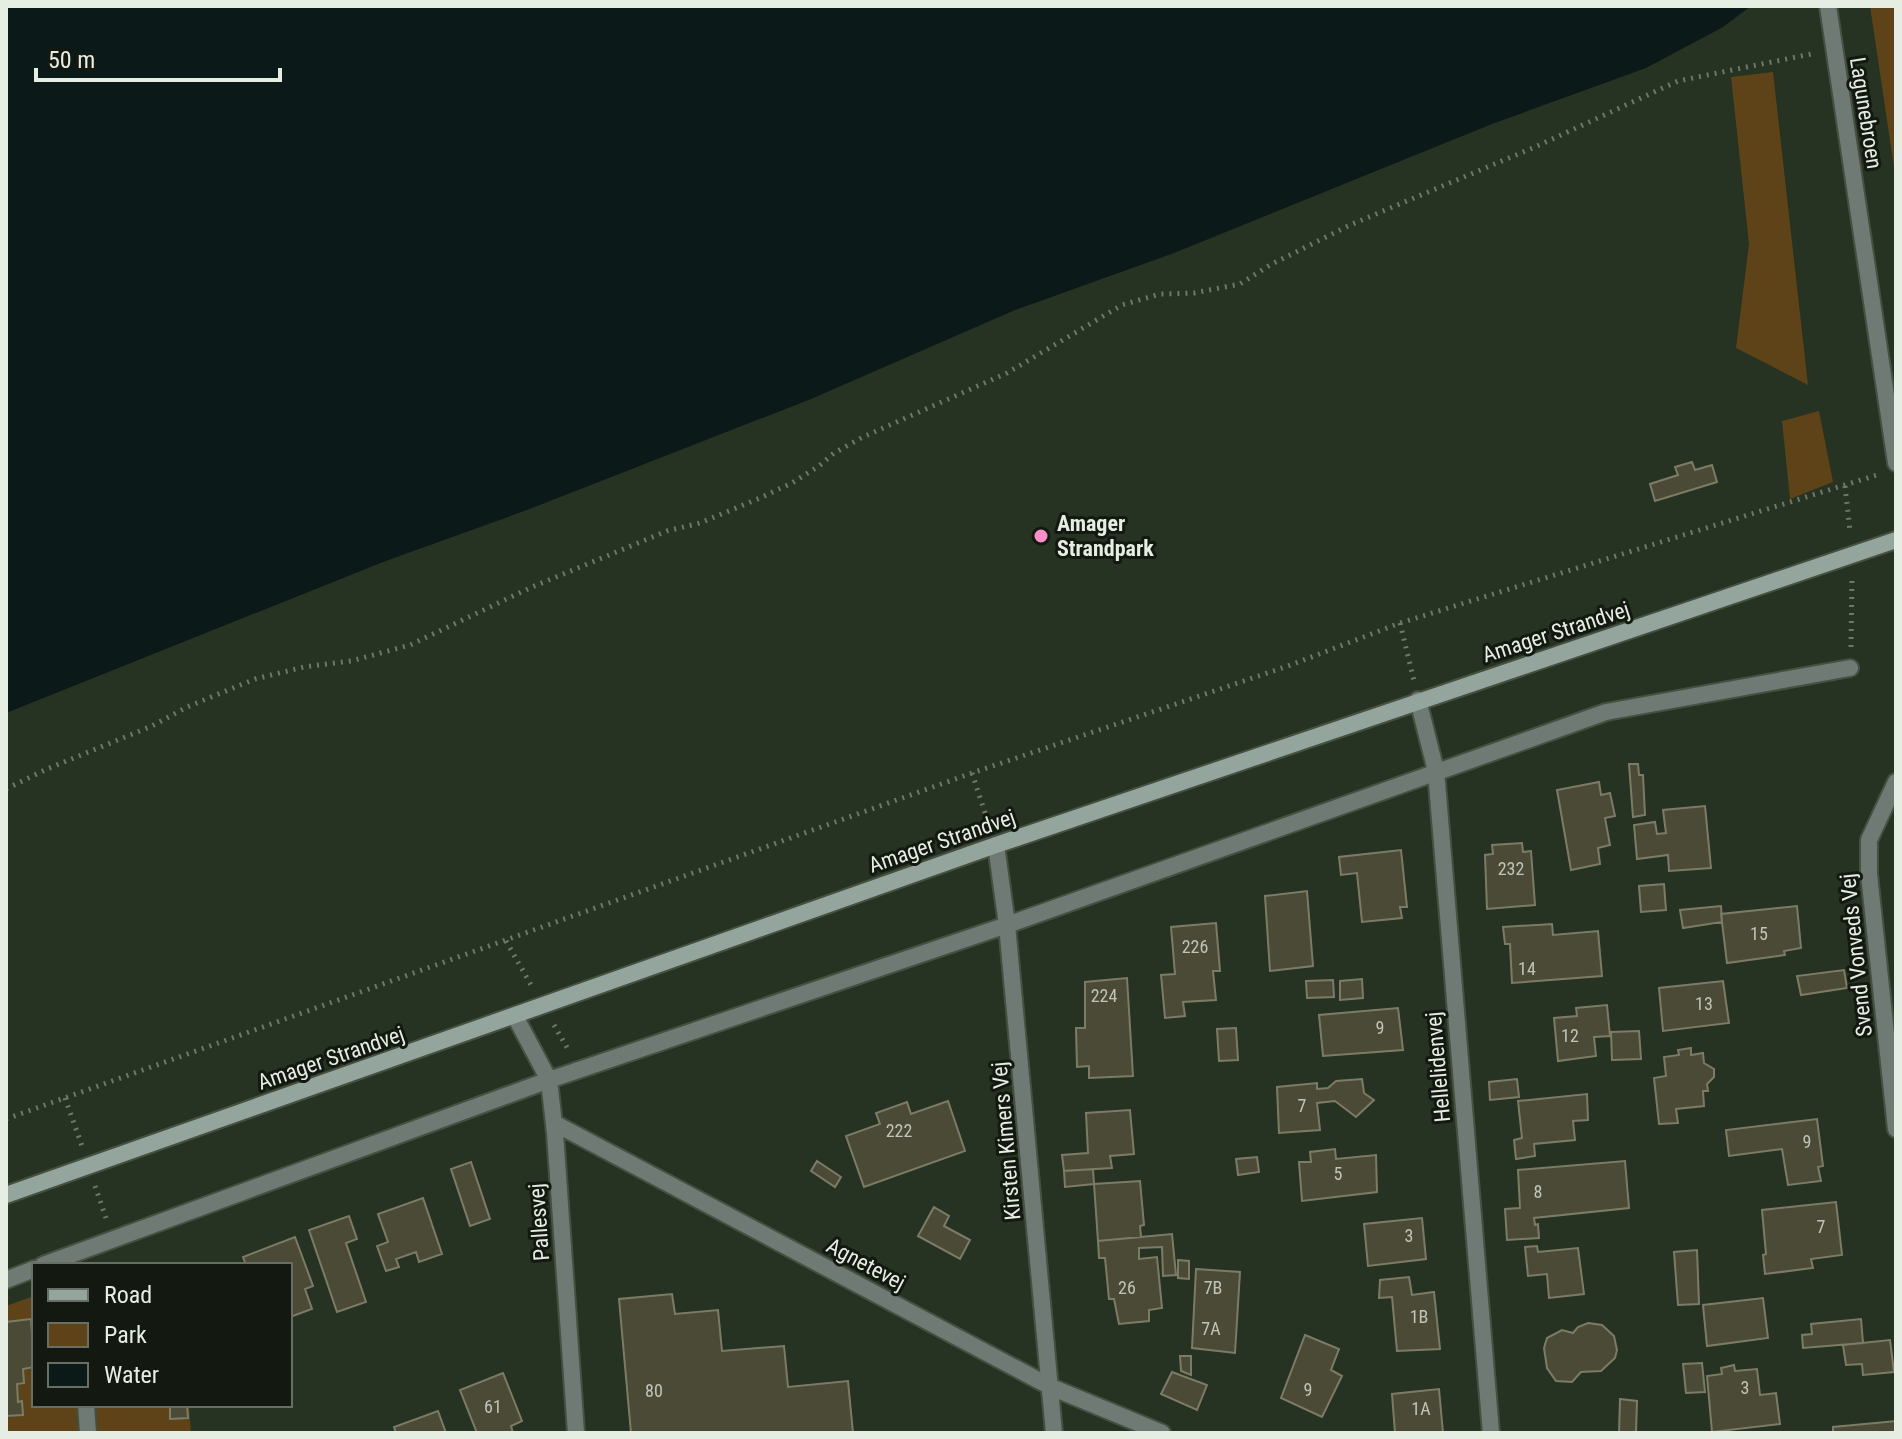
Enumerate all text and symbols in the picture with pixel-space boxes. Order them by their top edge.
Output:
scale bar [36,32,280,82]
text: 50 m [48,46,95,74]
street label: Lagunebroen [1845,55,1887,171]
place label: Amager Strandpark [1057,511,1154,561]
marker: Amager Strandpark [1032,527,1050,545]
street label: Amager Strandvej [1479,596,1633,668]
street label: Amager Strandvej [865,804,1019,878]
house number: 232 [1498,858,1524,879]
street label: Svend Vonveds Vej [1835,872,1877,1038]
house number: 15 [1750,923,1768,944]
house number: 226 [1182,936,1208,957]
house number: 14 [1518,958,1536,979]
house number: 224 [1091,985,1117,1006]
house number: 13 [1695,993,1713,1014]
street label: Hellelidenvej [1421,1011,1455,1123]
house number: 9 [1376,1017,1384,1038]
street label: Amager Strandvej [254,1021,408,1095]
house number: 12 [1561,1025,1579,1046]
street label: Kirsten Kimers Vej [987,1061,1025,1221]
house number: 7 [1298,1095,1307,1116]
house number: 222 [886,1120,912,1141]
house number: 9 [1803,1131,1811,1152]
house number: 5 [1334,1163,1343,1184]
house number: 8 [1534,1181,1542,1202]
street label: Pallesvej [524,1182,554,1262]
house number: 7 [1817,1216,1826,1237]
house number: 3 [1405,1225,1413,1246]
street label: Agnetevej [822,1233,910,1295]
legend [32,1263,292,1407]
house number: 26 [1118,1277,1136,1298]
house number: 7B [1204,1277,1222,1298]
text: Road [104,1281,152,1309]
house number: 1B [1410,1306,1428,1327]
house number: 7A [1201,1318,1221,1339]
text: Park [104,1321,147,1349]
text: Water [104,1361,159,1389]
house number: 3 [1741,1377,1749,1398]
house number: 9 [1304,1379,1312,1400]
house number: 80 [645,1380,663,1401]
house number: 61 [484,1396,502,1417]
house number: 1A [1411,1398,1431,1419]

